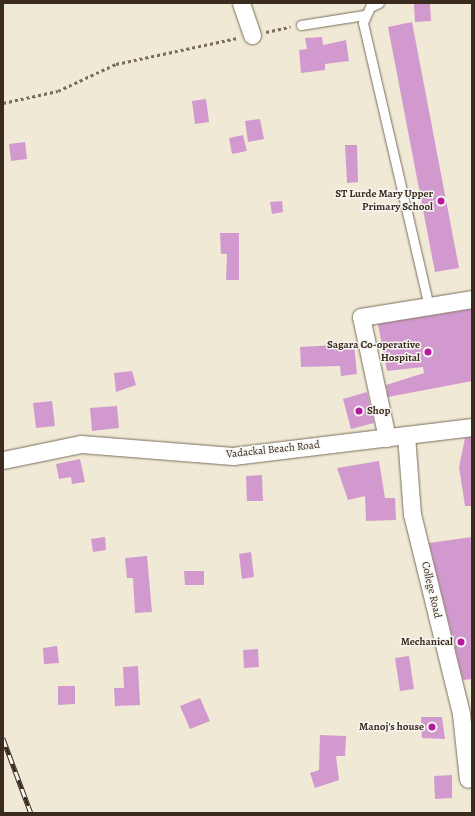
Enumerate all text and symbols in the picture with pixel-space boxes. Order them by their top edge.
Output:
place label: ST Lurde Mary Upper Primary School [335,188,433,214]
marker: ST Lurde Mary Upper Primary School [436,196,446,206]
place label: Sagara Co-operative Hospital [327,339,420,365]
marker: Sagara Co-operative Hospital [423,347,433,357]
place label: Shop [367,404,390,418]
marker: Shop [354,406,364,416]
street label: Vadackal Beach Road [226,439,320,461]
street label: College Road [418,560,444,620]
place label: Mechanical [401,635,453,649]
marker: Mechanical [456,637,466,647]
place label: Manoj's house [359,720,424,734]
marker: Manoj's house [427,722,437,732]

